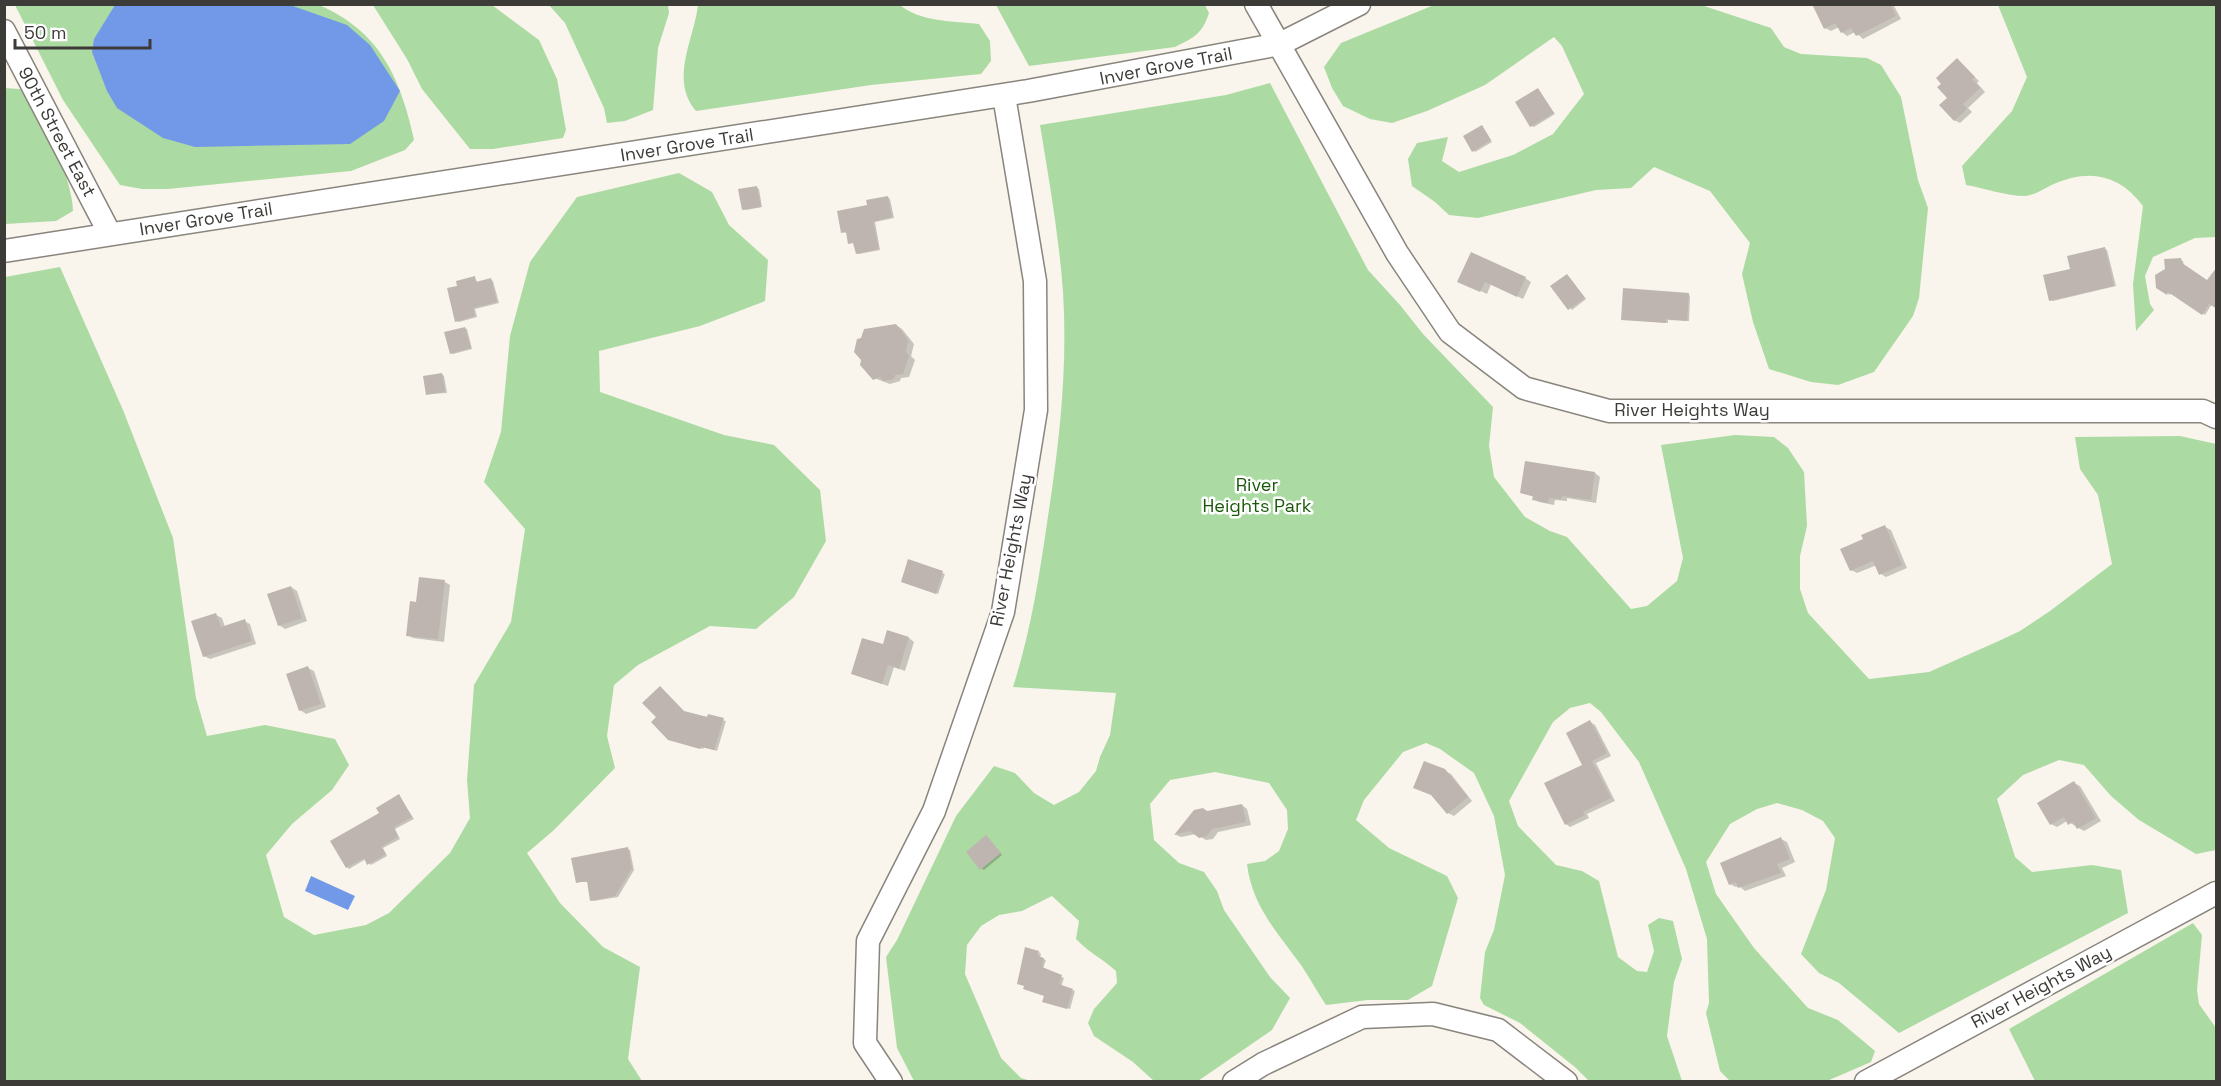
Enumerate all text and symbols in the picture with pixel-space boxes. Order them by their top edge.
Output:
scale bar [15,12,150,50]
text: 50 m [24,21,66,44]
street label: Inver Grove Trail [1098,41,1234,90]
street label: 90th Street East [13,63,101,201]
street label: Inver Grove Trail [619,123,755,166]
street label: Inver Grove Trail [138,197,274,240]
street label: River Heights Way [1614,398,1770,421]
street label: River Heights Way [984,471,1037,628]
park label: River Heights Park [1202,473,1312,517]
street label: River Heights Way [1967,940,2115,1033]

